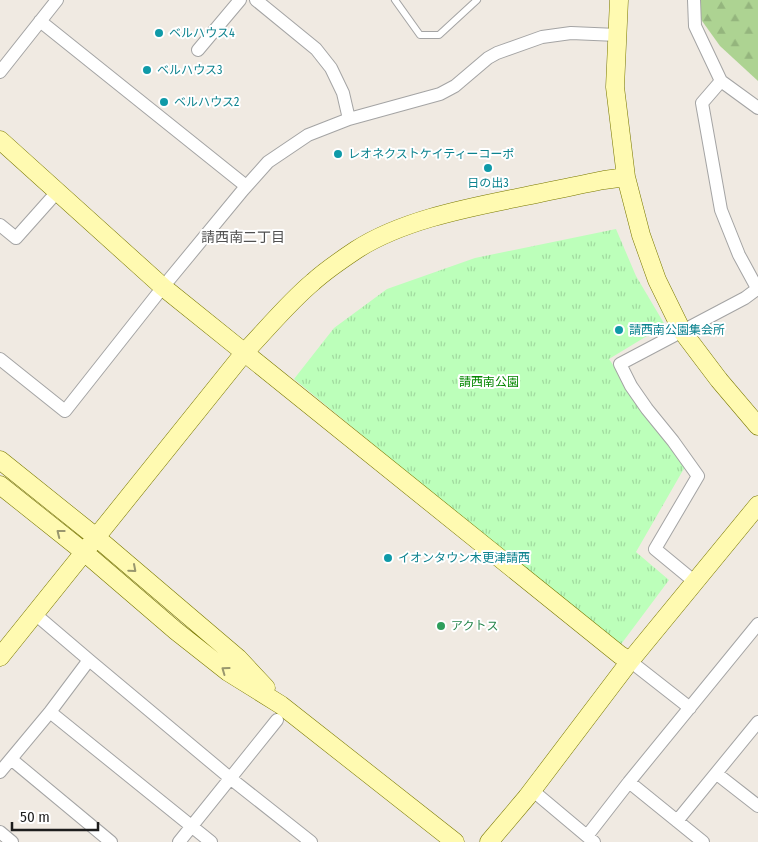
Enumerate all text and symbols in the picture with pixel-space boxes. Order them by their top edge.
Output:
place label: ベルハウス4 [169,26,235,40]
marker: ベルハウス4 [153,27,165,39]
place label: ベルハウス3 [157,63,222,77]
marker: ベルハウス3 [141,64,153,76]
place label: ベルハウス2 [174,95,239,109]
marker: ベルハウス2 [158,96,170,108]
place label: レオネクストケイティーコーポ [348,147,514,161]
marker: レオネクストケイティーコーポ [332,148,344,160]
marker: 日の出3 [482,162,494,174]
place label: 日の出3 [467,176,509,190]
district label: 請西南二丁目 [201,229,285,246]
place label: 請西南公園集会所 [629,323,725,337]
marker: 請西南公園集会所 [613,324,625,336]
park label: 請西南公園 [459,375,519,389]
one-way arrow [57,530,66,538]
place label: イオンタウン木更津請西 [398,551,530,565]
marker: イオンタウン木更津請西 [382,552,394,564]
one-way arrow [128,563,137,572]
place label: アクトス [451,619,498,633]
marker: アクトス [435,620,447,632]
one-way arrow [222,667,231,675]
scale bar [12,800,99,832]
text: 50 m [20,808,50,826]

